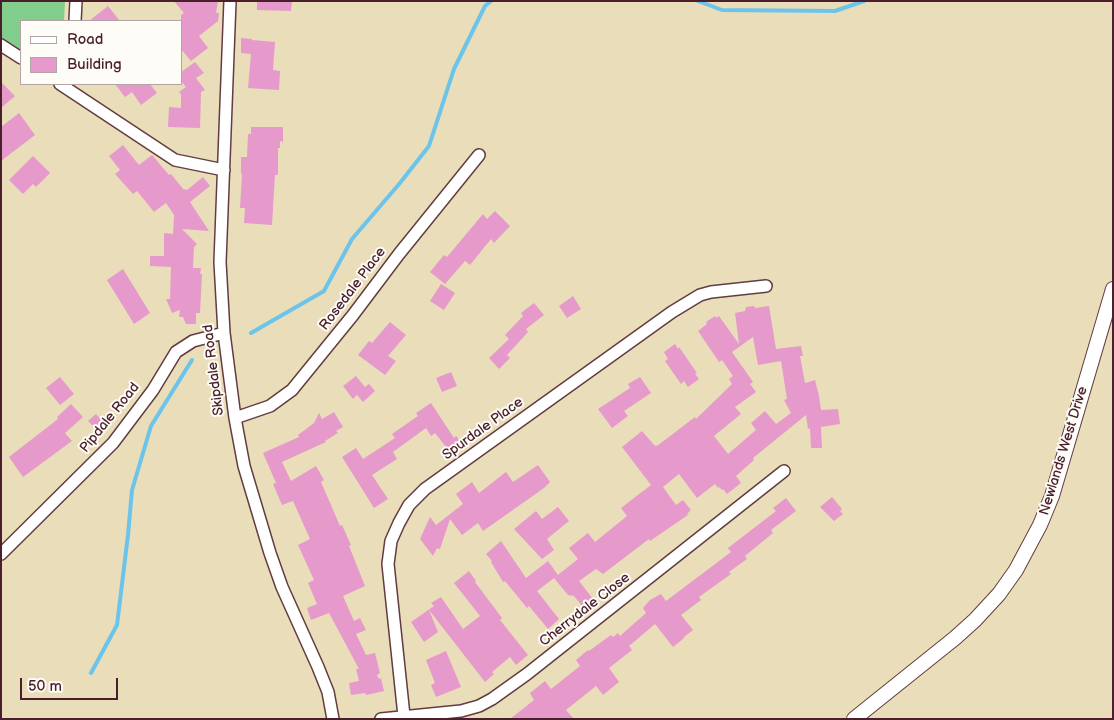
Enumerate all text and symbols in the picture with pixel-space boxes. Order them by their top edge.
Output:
legend [20,20,182,85]
text: Road [67,30,103,49]
text: Building [67,55,122,74]
street label: Rosedale Place [316,244,390,334]
street label: Skipdale Road [200,324,228,416]
street label: Pipdale Road [77,380,143,456]
street label: Newlands West Drive [1036,384,1092,518]
street label: Spurdale Place [439,394,527,464]
street label: Cherrydale Close [536,570,634,650]
scale bar [22,668,120,700]
text: 50 m [28,677,62,696]

